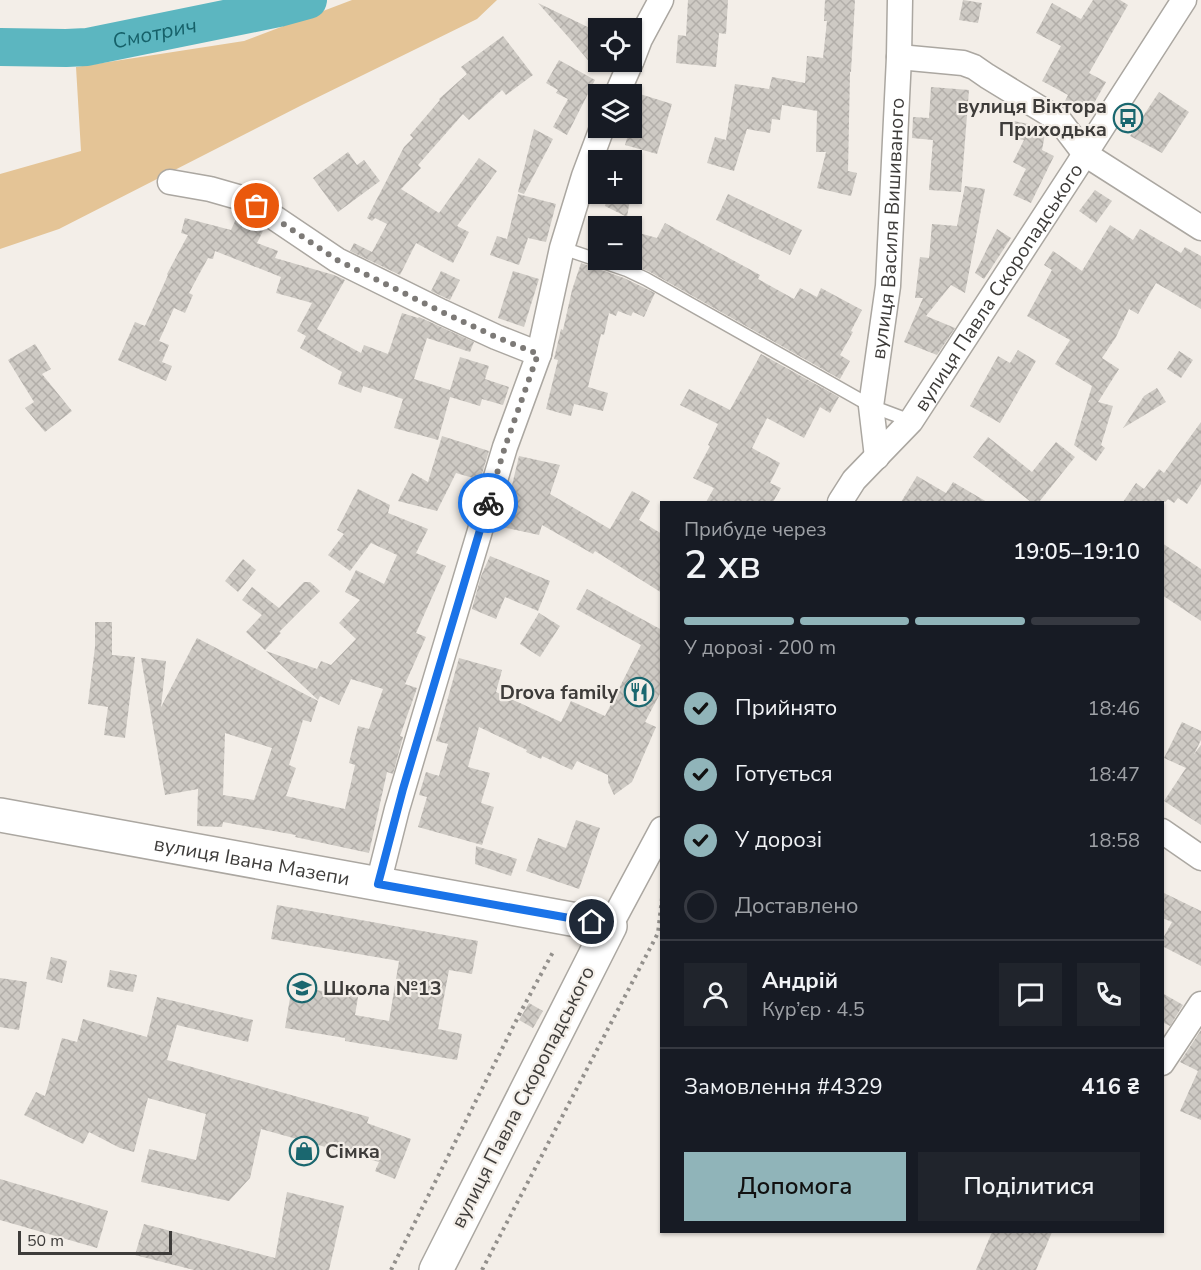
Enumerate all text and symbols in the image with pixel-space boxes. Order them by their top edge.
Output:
water label: Смотрич [110,11,199,56]
map controls [588,18,642,270]
button: locate [588,18,642,72]
button: layers [588,84,642,138]
place label: вулиця Віктора Приходька [957,93,1107,143]
street label: вулиця Василя Вишиваного [864,97,911,361]
bus stop icon: вулиця Віктора Приходька [1112,102,1144,134]
button: + [588,150,642,204]
street label: вулиця Павла Скоропадського [908,158,1089,416]
pin [231,180,282,231]
icon: bag [240,189,273,222]
button: − [588,216,642,270]
courier [458,473,518,533]
icon: bike [472,487,505,520]
text: Прибуде через [684,516,826,543]
text: 19:05–19:10 [1013,537,1140,567]
text: 2 хв [684,539,761,592]
text: У дорозі · 200 m [684,634,836,661]
restaurant icon: Drova family [623,676,655,708]
place label: Drova family [500,679,618,706]
icon: check [684,692,717,725]
text: Прийнято [735,693,837,723]
text: 18:46 [1087,695,1140,722]
icon: check [684,758,717,791]
text: Готується [735,759,833,789]
text: 18:47 [1087,761,1140,788]
icon: check [684,824,717,857]
text: У дорозі [735,825,822,855]
text: 18:58 [1087,827,1140,854]
street label: вулиця Івана Мазепи [152,830,352,892]
text: Доставлено [735,891,859,921]
pin [566,896,617,947]
icon: home [575,905,608,938]
street label: вулиця Павла Скоропадського [445,961,601,1233]
button: person [684,963,747,1026]
button: chat [999,963,1062,1026]
button: phone [1077,963,1140,1026]
text: Андрій [762,966,838,996]
school or university icon: Школа №13 [286,972,318,1004]
place label: Школа №13 [323,975,442,1002]
text: Кур’єр · 4.5 [762,996,865,1023]
text: Замовлення #4329 [684,1072,883,1102]
text: 416 ₴ [1081,1072,1140,1102]
shop icon: Сімка [288,1135,320,1167]
place label: Сімка [325,1138,380,1165]
button: Допомога [684,1152,906,1221]
button: Поділитися [918,1152,1140,1221]
scale bar [18,1228,172,1256]
text: 50 m [27,1230,64,1252]

